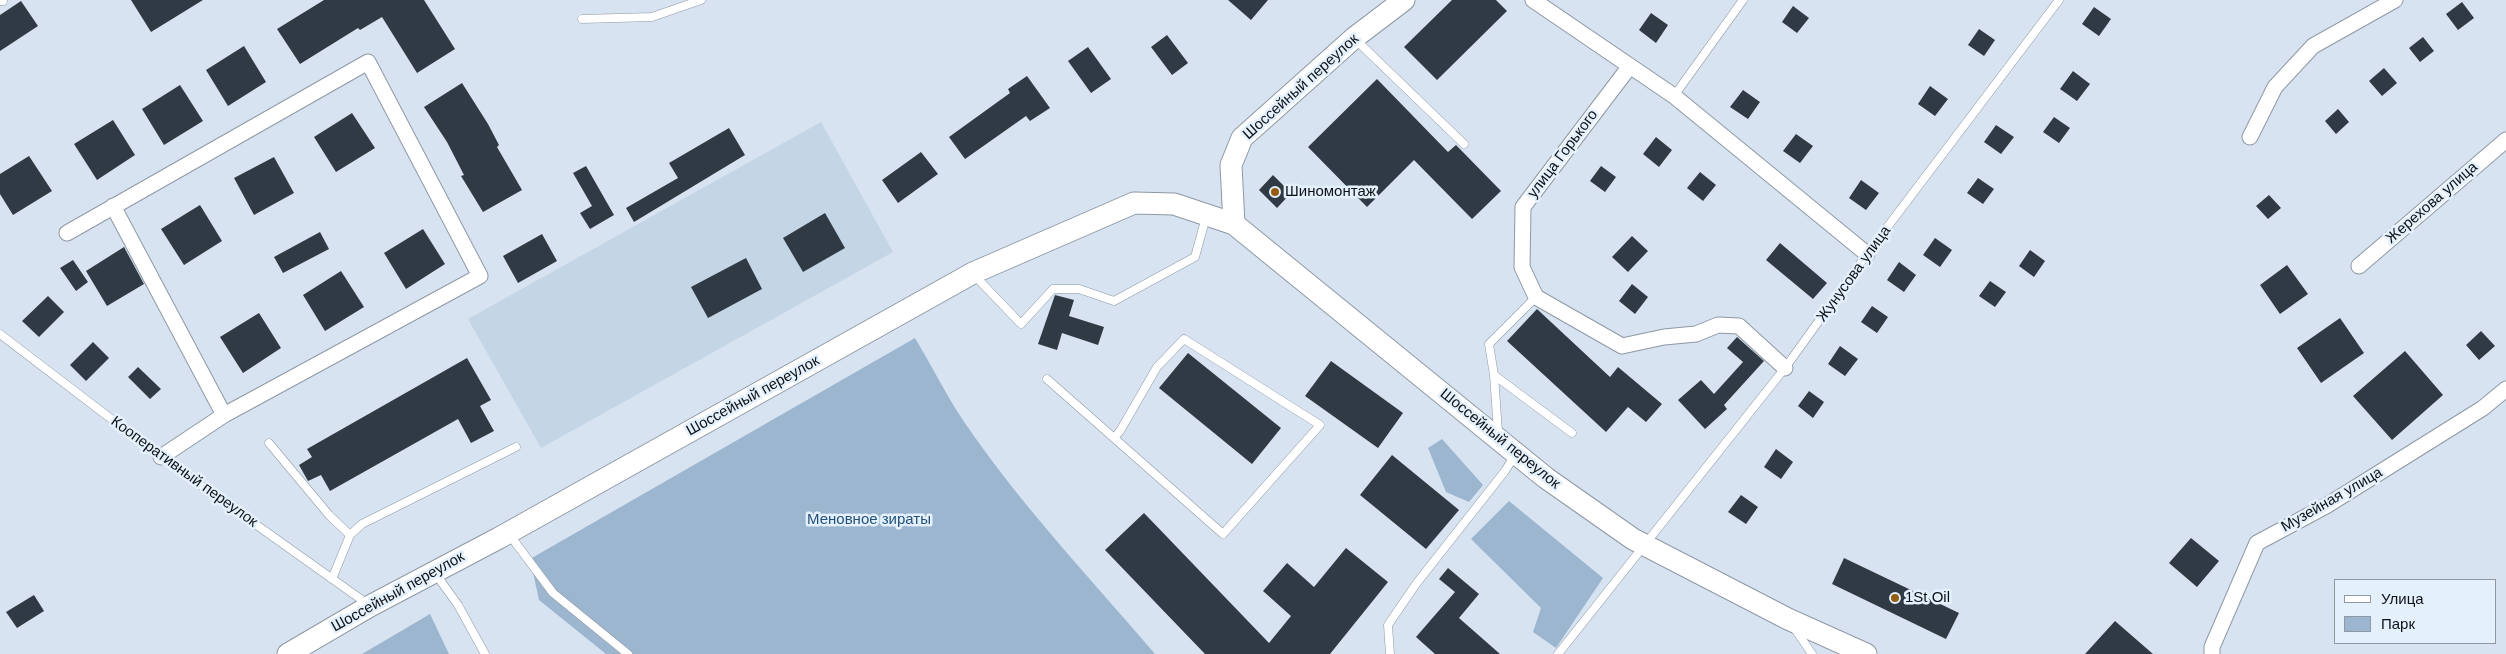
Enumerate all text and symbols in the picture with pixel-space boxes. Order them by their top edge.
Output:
street label: Шоссейный переулок [1239,30,1363,144]
street label: улица Горького [1524,106,1602,202]
street label: Жерехова улица [2382,158,2482,248]
place label: Шиномонтаж [1285,183,1376,201]
marker: Шиномонтаж [1269,186,1281,198]
street label: Жунусова улица [1813,222,1895,326]
street label: Шоссейный переулок [683,352,823,440]
street label: Шоссейный переулок [1436,385,1564,493]
street label: Кооперативный переулок [107,413,261,531]
street label: Музейная улица [2278,464,2386,536]
park label: Меновное зираты [807,511,931,529]
street label: Шоссейный переулок [328,548,468,636]
legend [2334,579,2496,644]
place label: 1St Oil [1905,589,1950,607]
text: Улица [2381,590,2424,607]
marker: 1St Oil [1889,592,1901,604]
text: Парк [2381,615,2415,632]

